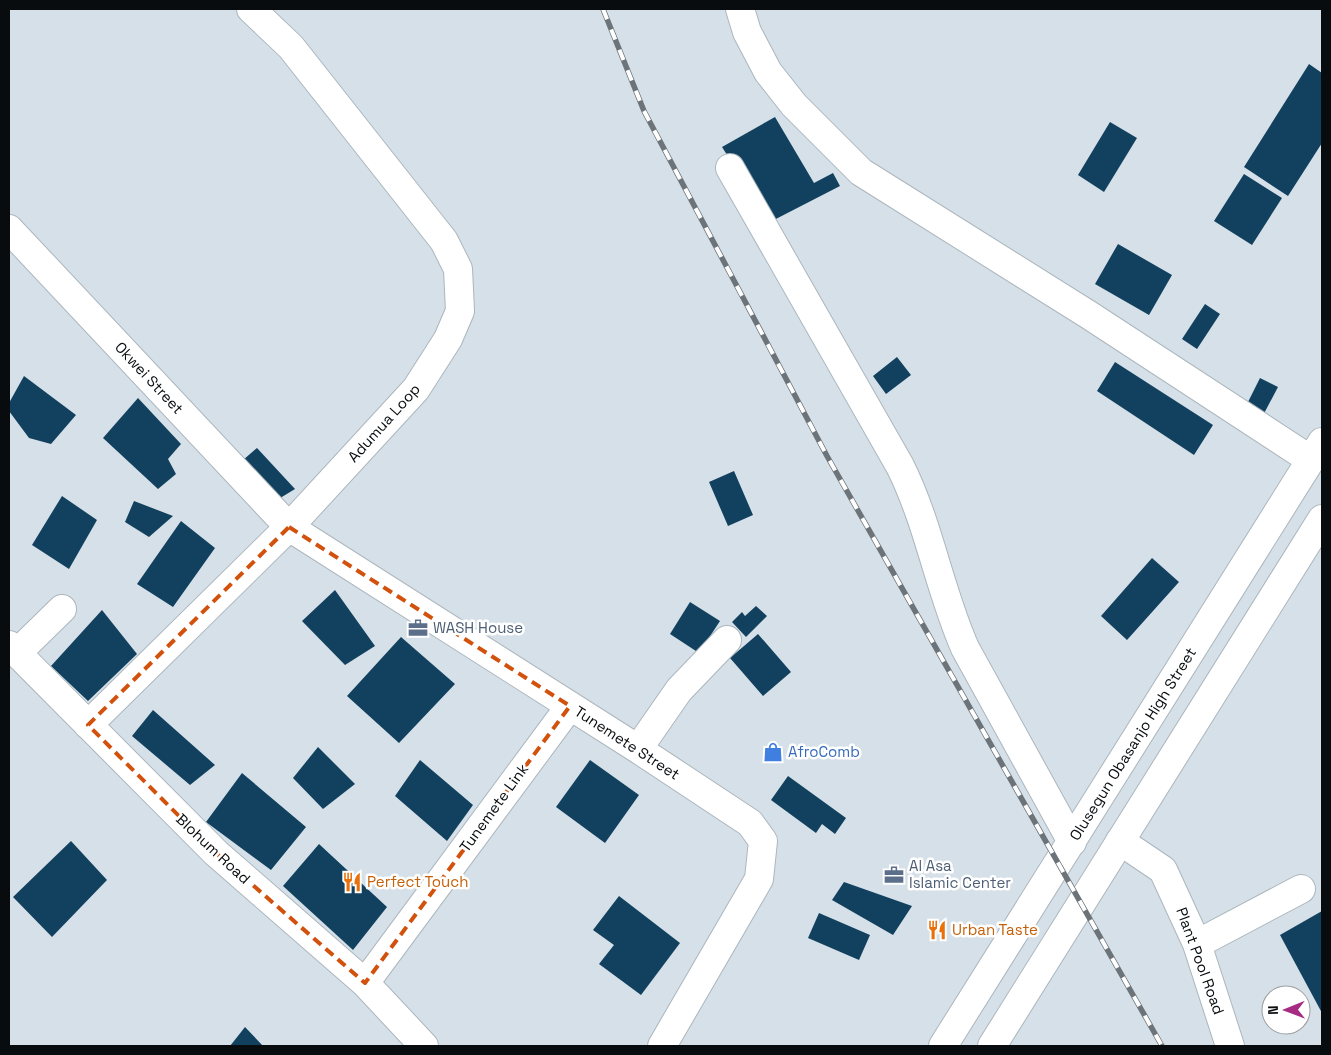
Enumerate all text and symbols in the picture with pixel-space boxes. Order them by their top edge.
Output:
street label: Okwei Street [111,337,188,418]
street label: Adumua Loop [343,379,424,466]
office icon: WASH House [407,617,429,639]
place label: WASH House [433,618,523,637]
street label: Olusegun Obasanjo High Street [1065,644,1200,844]
street label: Tunemete Street [571,701,684,784]
shop icon: AfroComb [762,741,784,763]
place label: AfroComb [788,742,860,761]
street label: Tunemete Link [455,760,532,856]
street label: Blohum Road [172,809,254,888]
place label: Al Asa Islamic Center [909,856,1011,892]
office icon: Al Asa Islamic Center [883,864,905,886]
restaurant icon: Perfect Touch [341,871,363,893]
place label: Perfect Touch [367,872,468,891]
street label: Plant Pool Road [1172,905,1229,1017]
restaurant icon: Urban Taste [926,919,948,941]
place label: Urban Taste [952,920,1038,939]
north arrow [1261,985,1311,1035]
text: N [1264,1005,1282,1015]

